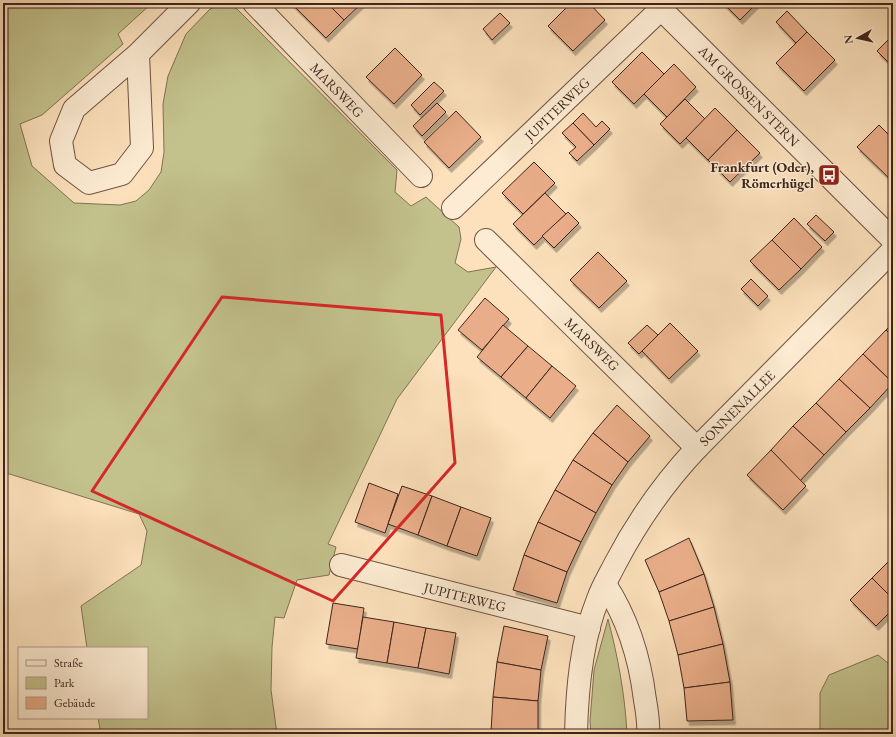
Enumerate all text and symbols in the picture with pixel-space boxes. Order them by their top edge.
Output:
north arrow [838,18,878,58]
text: N [841,34,856,45]
street label: AM GROSSEN STERN [694,41,803,150]
street label: MARSWEG [306,59,368,121]
street label: JUPITERWEG [520,73,594,145]
place label: Frankfurt (Oder), Römerhügel [710,158,815,192]
bus stop icon: Frankfurt (Oder), Römerhügel [816,162,842,188]
street label: MARSWEG [561,313,623,375]
street label: SONNENALLEE [695,366,779,450]
street label: JUPITERWEG [421,578,508,616]
legend [18,647,148,719]
text: Straße [54,655,83,671]
text: Park [54,675,75,691]
text: Gebäude [54,695,96,711]

